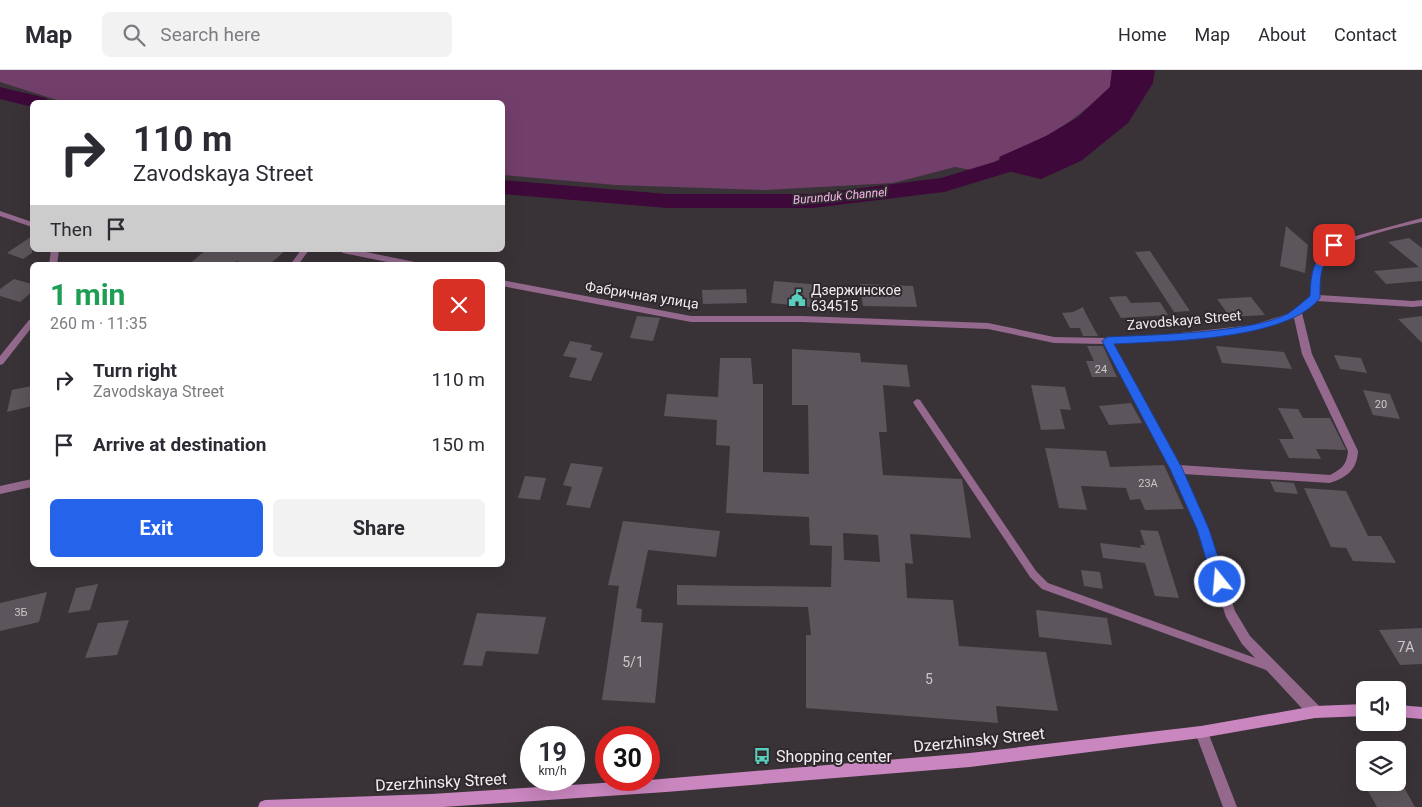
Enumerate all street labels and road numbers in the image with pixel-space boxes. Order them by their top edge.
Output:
street label: Фабричная улица [584,278,700,312]
street label: Zavodskaya Street [1126,307,1242,333]
street label: Dzerzhinsky Street [912,724,1046,756]
street label: Dzerzhinsky Street [375,769,507,795]

